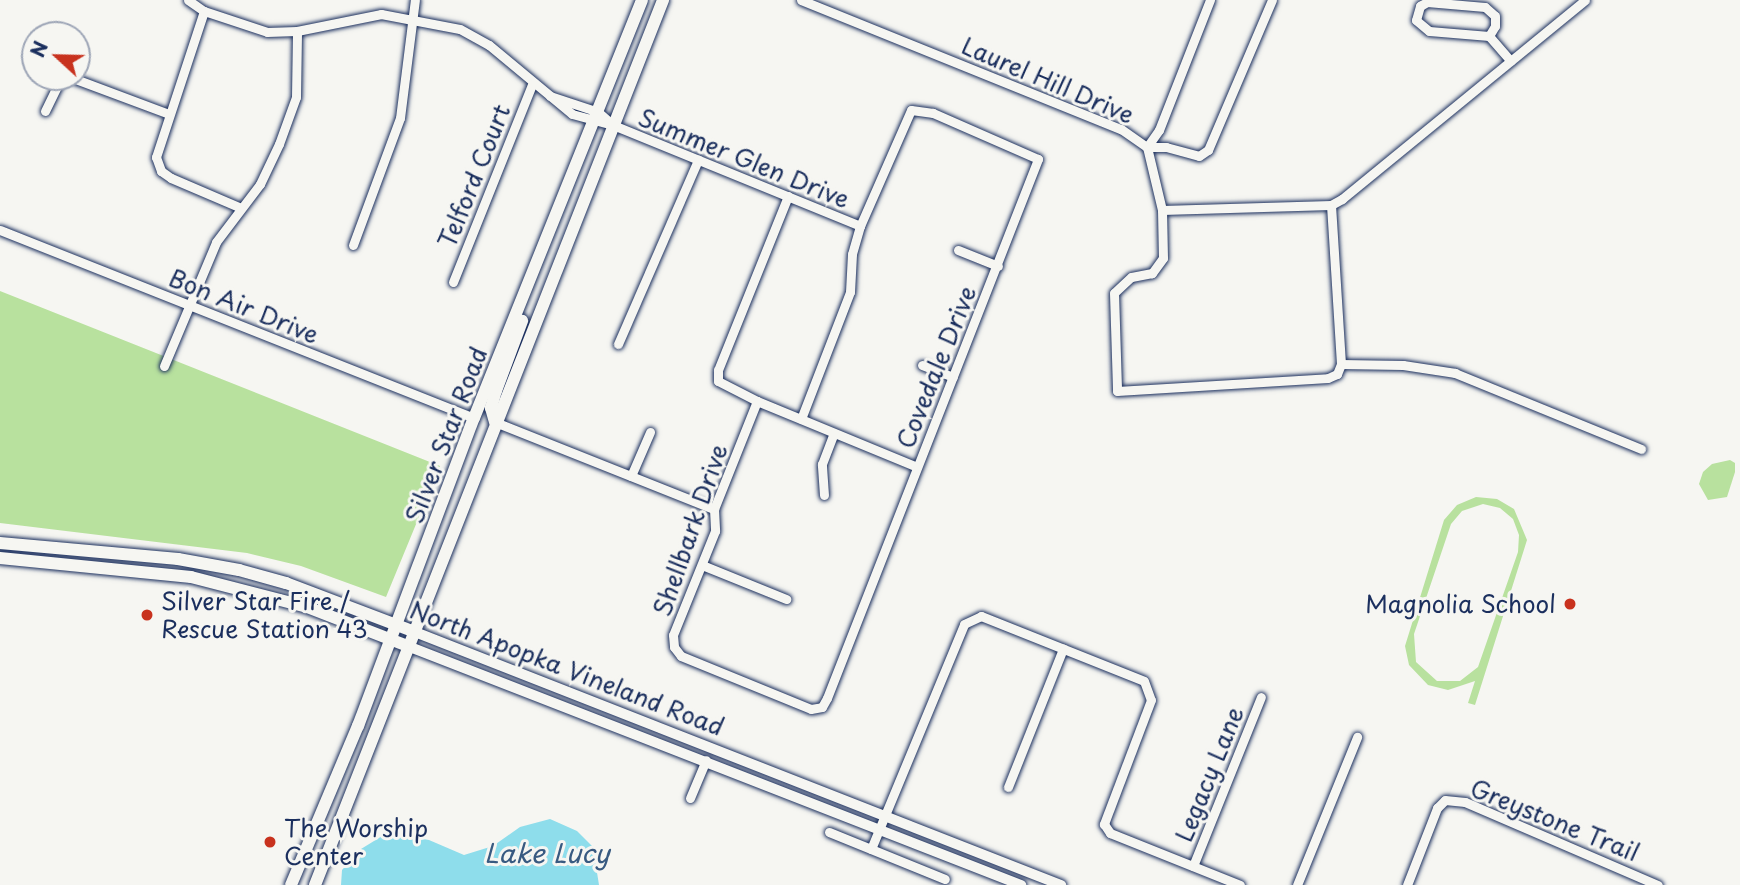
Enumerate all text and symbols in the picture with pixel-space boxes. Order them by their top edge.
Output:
north arrow [21,21,91,91]
street label: Laurel Hill Drive [957,30,1139,130]
text: N [23,37,54,61]
street label: Telford Court [432,99,516,253]
street label: Summer Glen Drive [633,102,855,214]
street label: Bon Air Drive [166,263,322,349]
street label: Covedale Drive [890,281,982,453]
street label: Silver Star Road [399,342,493,528]
street label: Shellbark Drive [647,441,733,619]
place label: Silver Star Fire / Rescue Station 43 [161,587,370,643]
place label: Magnolia School [1365,590,1556,618]
street label: North Apopka Vineland Road [403,594,731,742]
marker: Magnolia School [1562,596,1578,612]
marker: Silver Star Fire / Rescue Station 43 [139,607,155,623]
street label: Legacy Lane [1169,702,1249,846]
street label: Greystone Trail [1466,773,1644,867]
place label: The Worship Center [284,814,427,870]
marker: The Worship Center [262,834,278,850]
water label: Lake Lucy [485,837,609,869]

